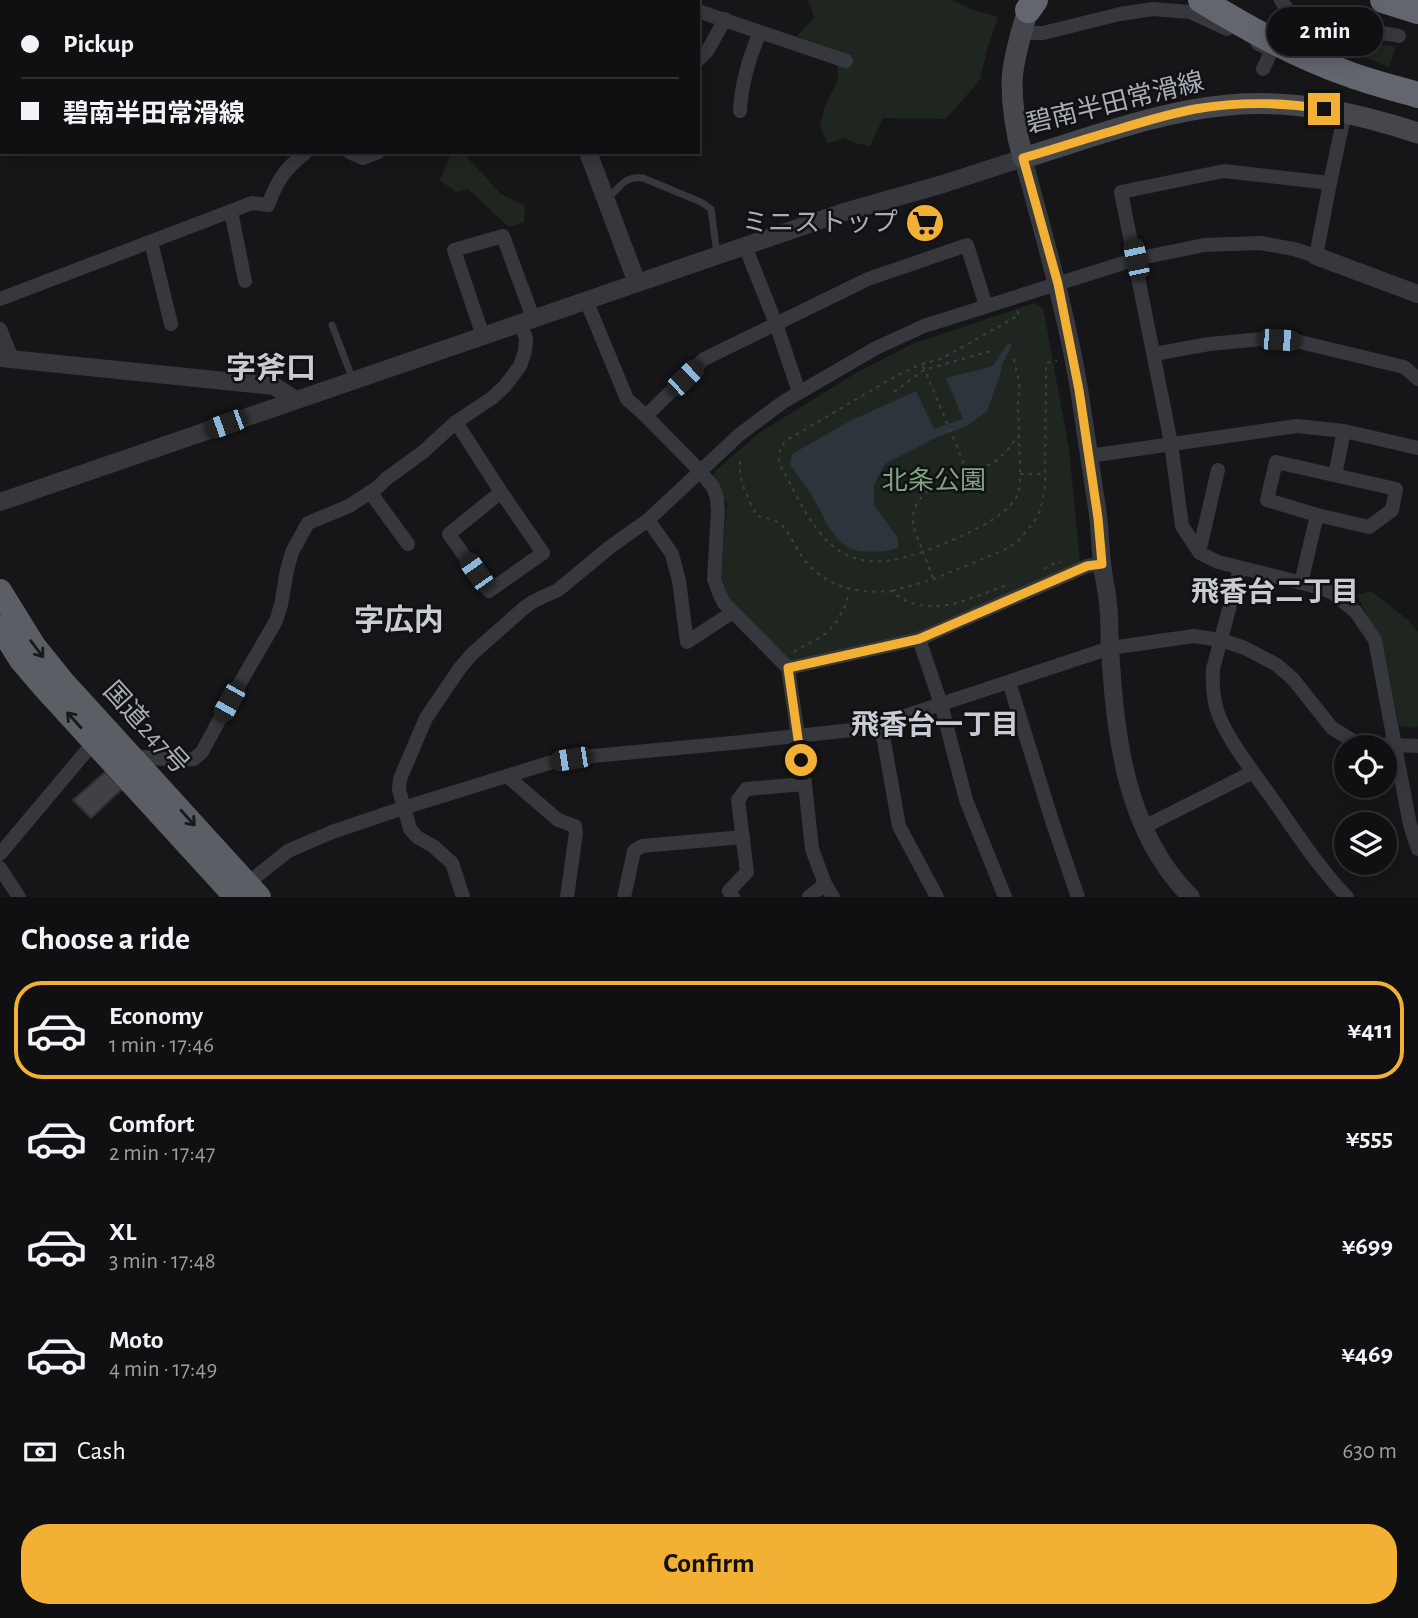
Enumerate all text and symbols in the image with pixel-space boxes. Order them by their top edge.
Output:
callout: 2 min [1266,7,1382,56]
text: 2 min [1299,20,1351,43]
text: Pickup [63,31,134,57]
street label: 碧南半田常滑線 [1023,67,1206,138]
route end [1308,93,1340,125]
text: 碧南半田常滑線 [63,101,245,127]
supermarket icon: ミニストップ [904,202,946,244]
place label: ミニストップ [742,209,898,236]
car [1122,236,1151,282]
car [1258,328,1301,352]
district label: 字斧口 [226,352,316,384]
car [663,356,708,400]
car [203,407,250,441]
park label: 北条公園 [882,466,986,494]
car [456,549,497,595]
district label: 飛香台二丁目 [1191,577,1359,607]
district label: 字広内 [354,604,444,636]
one-way arrow [29,639,44,658]
street label: 国道247号 [98,677,194,779]
car [210,679,249,725]
district label: 飛香台一丁目 [851,710,1019,740]
one-way arrow [66,711,82,729]
map controls [1334,735,1397,875]
button: locate [1334,735,1397,798]
route start [785,744,817,776]
car [549,745,594,773]
one-way arrow [180,809,196,827]
button: layers [1334,812,1397,875]
text: Choose a ride [21,923,190,955]
icon: car [25,999,88,1062]
text: Economy [109,1003,203,1029]
text: ¥411 [1348,1017,1393,1043]
text: 1 min · 17:46 [109,1034,214,1057]
icon: car [25,1107,88,1170]
text: Comfort [109,1111,194,1137]
text: ¥555 [1346,1125,1393,1151]
text: 2 min · 17:47 [109,1142,215,1165]
icon: car [25,1215,88,1278]
text: XL [109,1219,136,1245]
text: ¥699 [1342,1233,1393,1259]
text: 3 min · 17:48 [109,1250,216,1273]
icon: car [25,1323,88,1386]
text: Moto [109,1327,164,1353]
text: ¥469 [1341,1341,1393,1367]
text: 4 min · 17:49 [109,1358,217,1381]
icon: cash [21,1433,59,1471]
text: Cash [77,1438,126,1464]
text: 630 m [1342,1440,1397,1463]
button: Confirm [21,1524,1397,1604]

